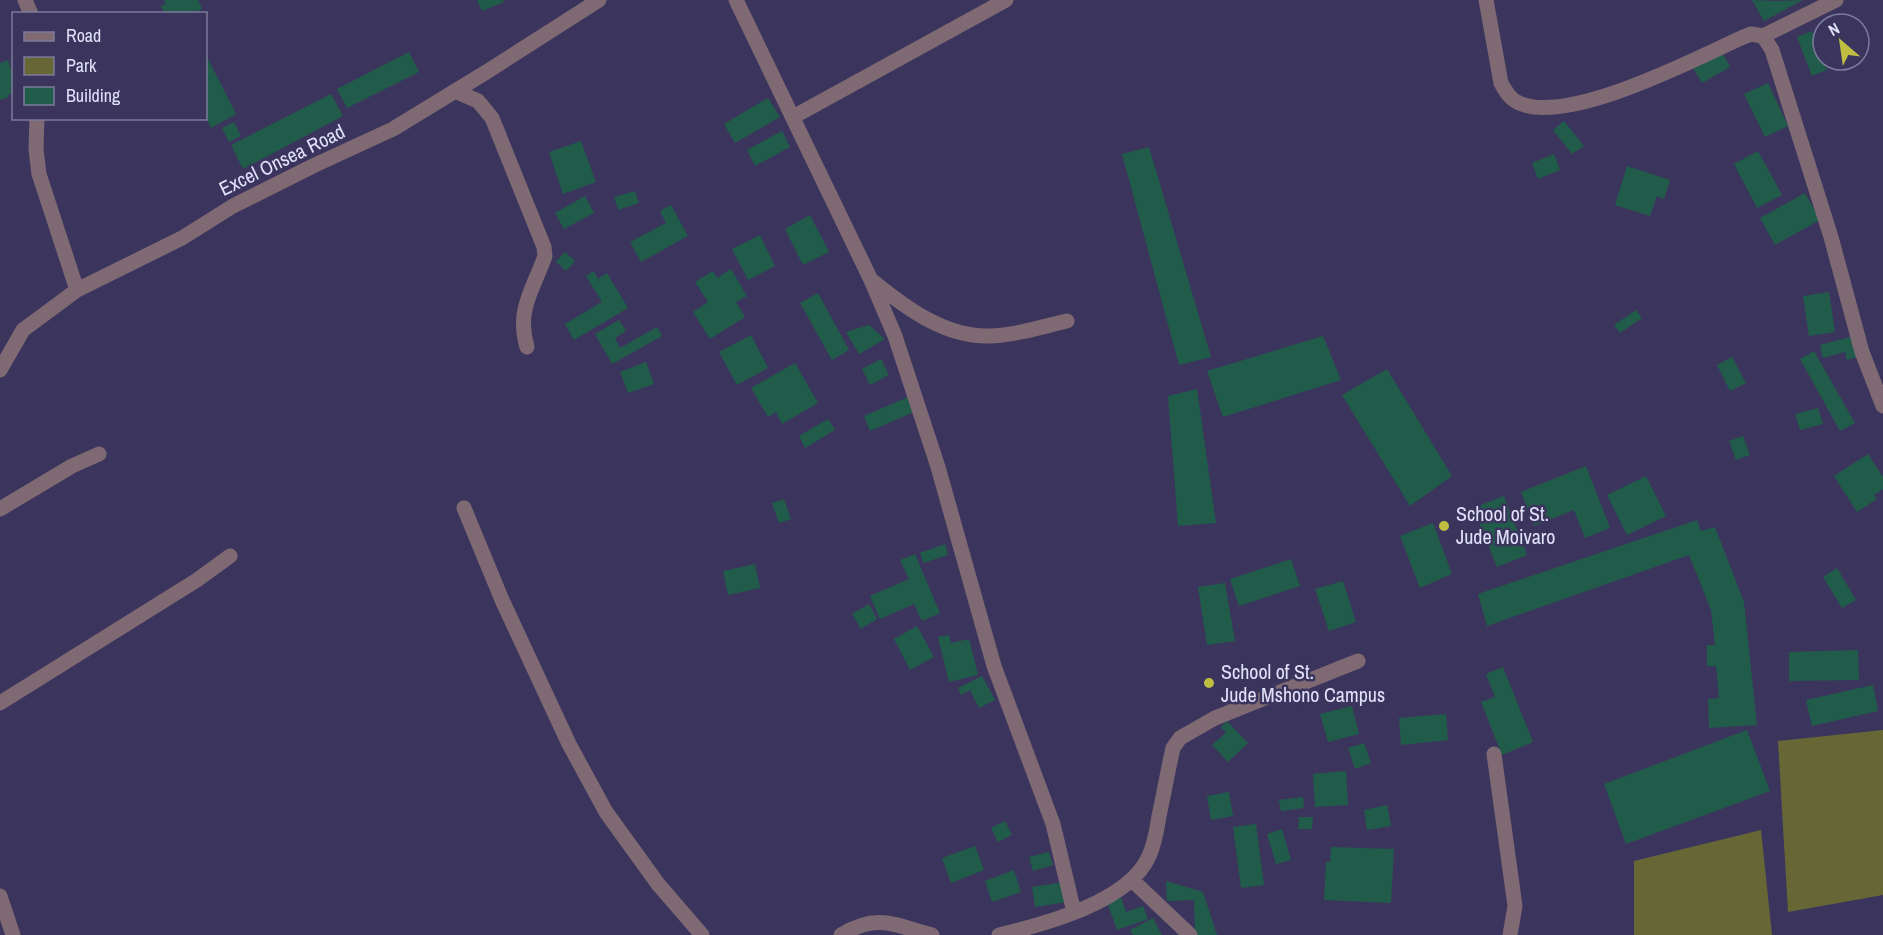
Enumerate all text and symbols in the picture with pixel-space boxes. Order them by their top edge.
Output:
legend [12,12,207,120]
north arrow [1811,12,1871,72]
text: N [1824,17,1843,41]
text: Road [66,23,101,48]
text: Park [66,53,97,78]
text: Building [66,83,121,108]
street label: Excel Onsea Road [214,117,349,202]
place label: School of St. Jude Moivaro [1456,500,1555,550]
marker: School of St. Jude Moivaro [1437,519,1451,533]
place label: School of St. Jude Mshono Campus [1221,658,1385,708]
marker: School of St. Jude Mshono Campus [1202,676,1216,690]

